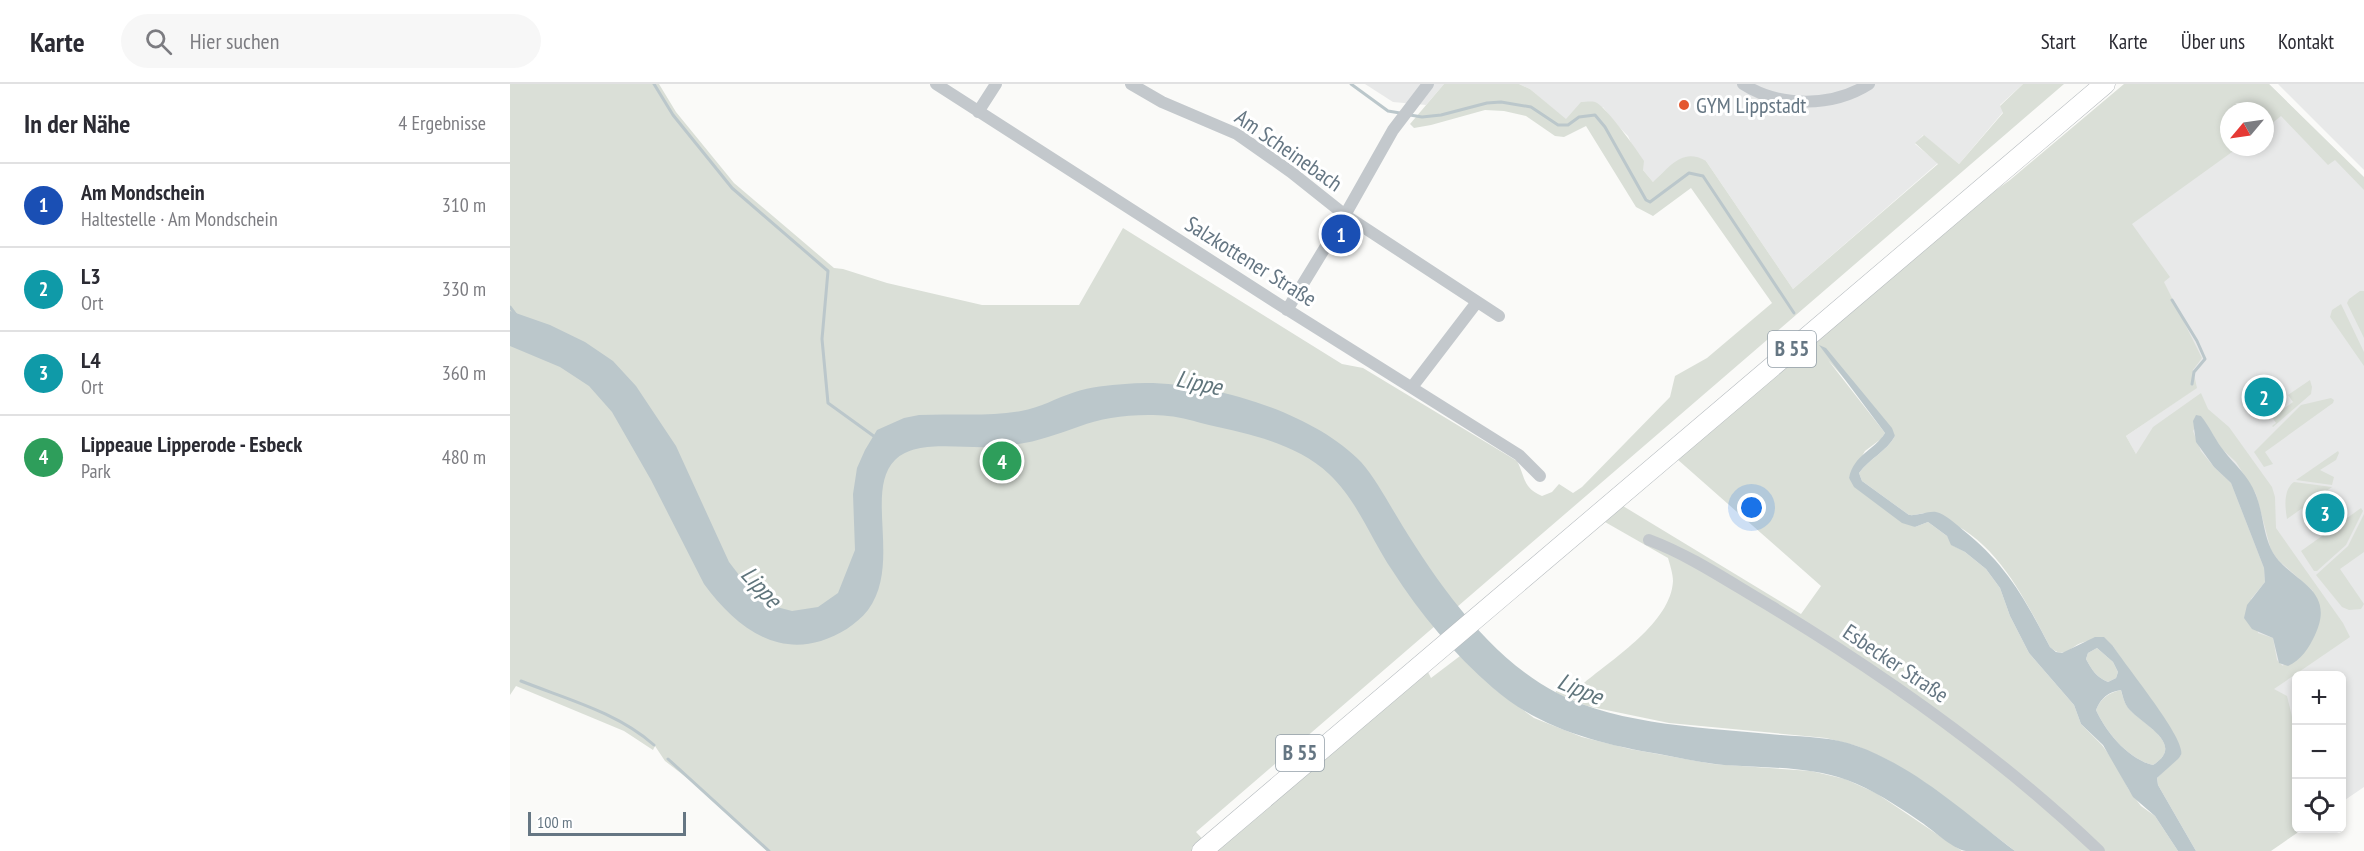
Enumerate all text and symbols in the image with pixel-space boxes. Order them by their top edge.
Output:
search box [121,14,541,68]
text: Karte [30,23,85,60]
icon: search [142,25,175,58]
text: Hier suchen [190,27,279,55]
text: Start [2041,28,2076,55]
text: Karte [2109,28,2148,55]
text: Über uns [2181,28,2245,55]
text: Kontakt [2278,28,2334,55]
place label: GYM Lippstadt [1696,91,1806,119]
marker: GYM Lippstadt [1677,98,1691,112]
north arrow [2220,102,2274,156]
street label: Am Scheinebach [1230,103,1348,197]
text: In der Nähe [24,107,130,140]
text: 4 Ergebnisse [398,110,486,136]
text: Am Mondschein [81,178,205,206]
text: 1 [39,192,48,218]
text: 310 m [442,192,486,218]
text: Haltestelle · Am Mondschein [81,206,278,232]
street label: Salzkottener Straße [1180,209,1322,313]
pin: 1 [1322,212,1360,256]
text: L3 [81,262,101,290]
text: 2 [39,276,48,302]
text: 330 m [442,276,486,302]
text: Ort [81,290,103,316]
road number: B 55 [1768,331,1816,367]
text: L4 [81,346,101,374]
text: 3 [39,360,48,386]
text: 360 m [442,360,486,386]
water label: Lippe [1173,363,1227,403]
text: Ort [81,374,103,400]
pin: 2 [2244,374,2284,420]
text: Lippeaue Lipperode - Esbeck [81,430,302,458]
pin: 4 [982,438,1022,484]
text: 4 [39,444,48,470]
text: 480 m [442,444,486,470]
text: Park [81,458,111,484]
pin: 3 [2306,490,2344,536]
your location [1737,493,1766,522]
water label: Lippe [734,559,790,616]
street label: Esbecker Straße [1838,617,1954,709]
water label: Lippe [1553,665,1609,713]
map controls [2292,671,2346,833]
button: + [2292,671,2346,725]
button: − [2292,725,2346,779]
road number: B 55 [1276,735,1324,771]
button: locate [2292,779,2346,833]
scale bar [528,809,686,836]
text: 100 m [537,812,572,832]

